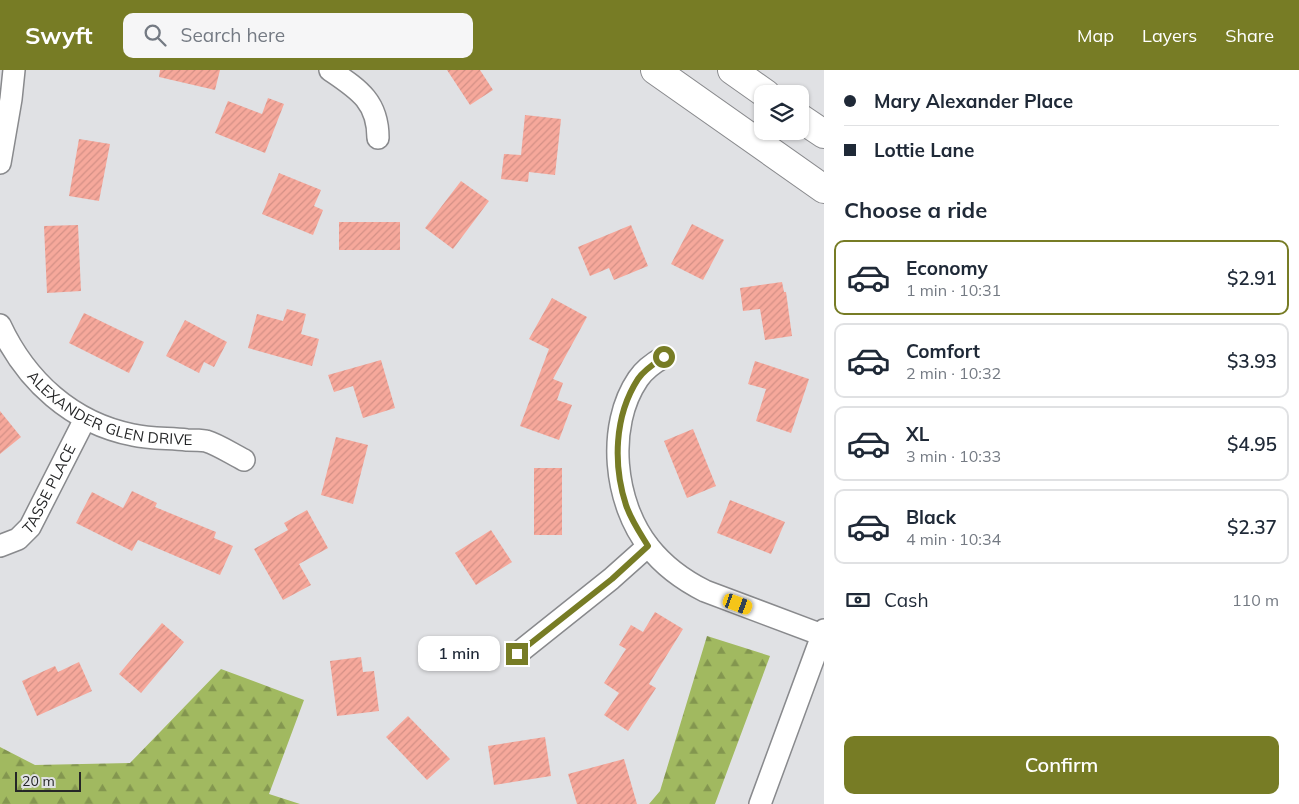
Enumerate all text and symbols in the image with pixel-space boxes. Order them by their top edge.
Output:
search box [123,13,473,58]
text: Swyft [25,20,93,50]
icon: search [141,21,169,49]
text: Search here [181,23,285,47]
text: Map [1077,24,1114,47]
text: Layers [1142,24,1197,47]
text: Share [1225,24,1274,47]
map controls [754,85,809,140]
button: layers [754,85,809,140]
text: Mary Alexander Place [874,89,1073,113]
text: Lottie Lane [874,138,974,162]
text: Choose a ride [844,196,987,224]
icon: car [846,255,891,300]
text: Economy [906,256,988,280]
text: $2.91 [1227,266,1277,290]
text: 1 min · 10:31 [906,280,1001,300]
icon: car [846,338,891,383]
text: Comfort [906,339,980,363]
route start [653,346,675,368]
text: $3.93 [1227,349,1277,373]
text: 2 min · 10:32 [906,363,1001,383]
street label: ALEXANDER GLEN DRIVE [23,367,193,449]
icon: car [846,421,891,466]
text: XL [906,422,929,446]
text: $4.95 [1227,432,1277,456]
street label: TASSE PLACE [19,441,80,538]
text: 3 min · 10:33 [906,446,1001,466]
icon: car [846,504,891,549]
text: Black [906,505,956,529]
text: $2.37 [1227,515,1277,539]
text: 4 min · 10:34 [906,529,1001,549]
icon: cash [844,586,872,614]
text: Cash [884,588,929,612]
text: 110 m [1232,590,1279,610]
car [721,592,754,616]
callout: 1 min [417,636,500,672]
text: 1 min [438,643,480,663]
route end [506,643,528,665]
button: Confirm [844,736,1279,794]
scale bar [15,769,81,792]
text: 20 m [22,772,55,790]

